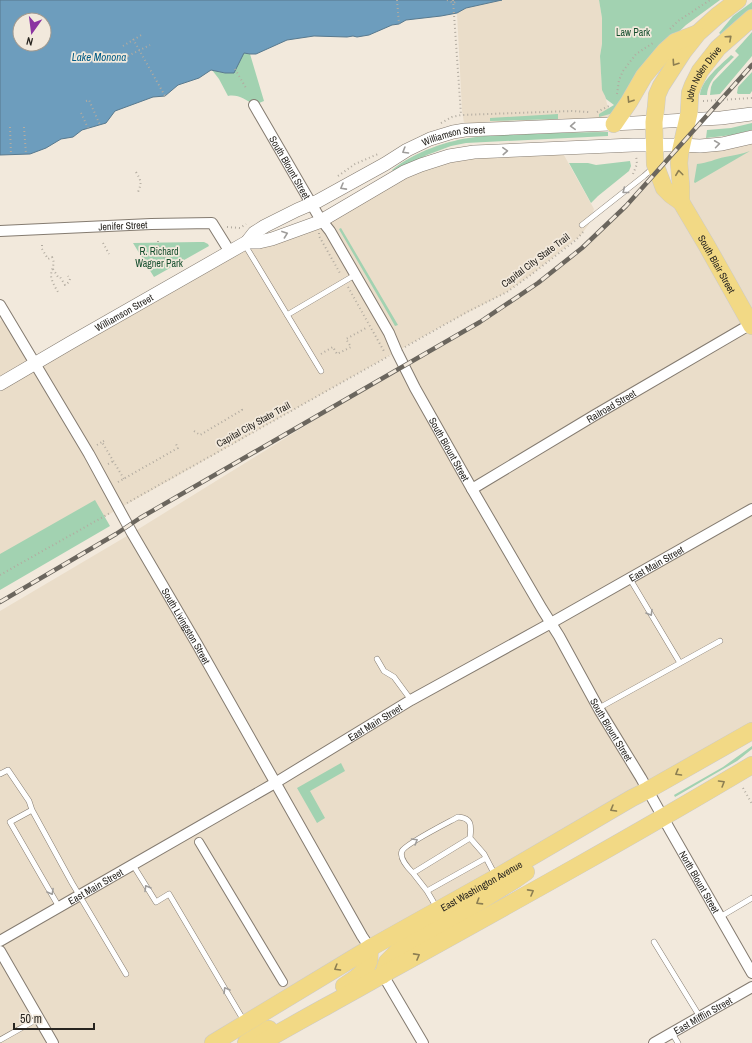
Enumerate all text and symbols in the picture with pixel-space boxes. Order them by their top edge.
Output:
north arrow [12,12,52,52]
park label: Law Park [616,26,651,39]
text: N [25,34,34,49]
one-way arrow [725,36,732,43]
street label: John Nolen Drive [684,43,724,102]
water label: Lake Monona [72,50,126,64]
one-way arrow [673,59,680,66]
one-way arrow [628,96,635,103]
one-way arrow [570,122,576,131]
street label: Williamson Street [420,123,486,149]
street label: South Blount Street [266,133,314,202]
one-way arrow [714,140,720,149]
one-way arrow [502,146,508,155]
one-way arrow [402,147,409,154]
one-way arrow [675,170,684,176]
one-way arrow [340,183,347,190]
one-way arrow [623,186,630,193]
street label: Jenifer Street [98,218,149,233]
street label: Capital City State Trail [498,230,572,290]
one-way arrow [282,231,289,239]
street label: South Blair Street [695,233,739,296]
park label: R. Richard Wagner Park [135,245,184,270]
street label: Williamson Street [93,291,156,334]
street label: Railroad Street [584,386,639,426]
street label: Capital City State Trail [214,399,293,450]
street label: South Blount Street [426,415,472,484]
street label: East Main Street [626,543,687,585]
street label: South Livingston Street [159,586,213,667]
one-way arrow [645,609,652,616]
street label: South Blount Street [587,696,635,764]
street label: East Main Street [346,701,405,744]
one-way arrow [675,769,682,776]
one-way arrow [718,781,725,788]
one-way arrow [610,804,618,811]
one-way arrow [411,838,418,845]
street label: North Blount Street [676,848,723,916]
street label: East Washington Avenue [438,858,525,914]
street label: East Main Street [66,865,126,908]
one-way arrow [144,885,152,892]
one-way arrow [46,888,53,895]
one-way arrow [527,889,534,896]
one-way arrow [476,898,483,905]
one-way arrow [413,953,420,960]
one-way arrow [334,964,341,971]
one-way arrow [223,987,230,994]
street label: East Mifflin Street [671,993,735,1037]
scale bar [14,1005,94,1031]
text: 50 m [20,1011,42,1027]

